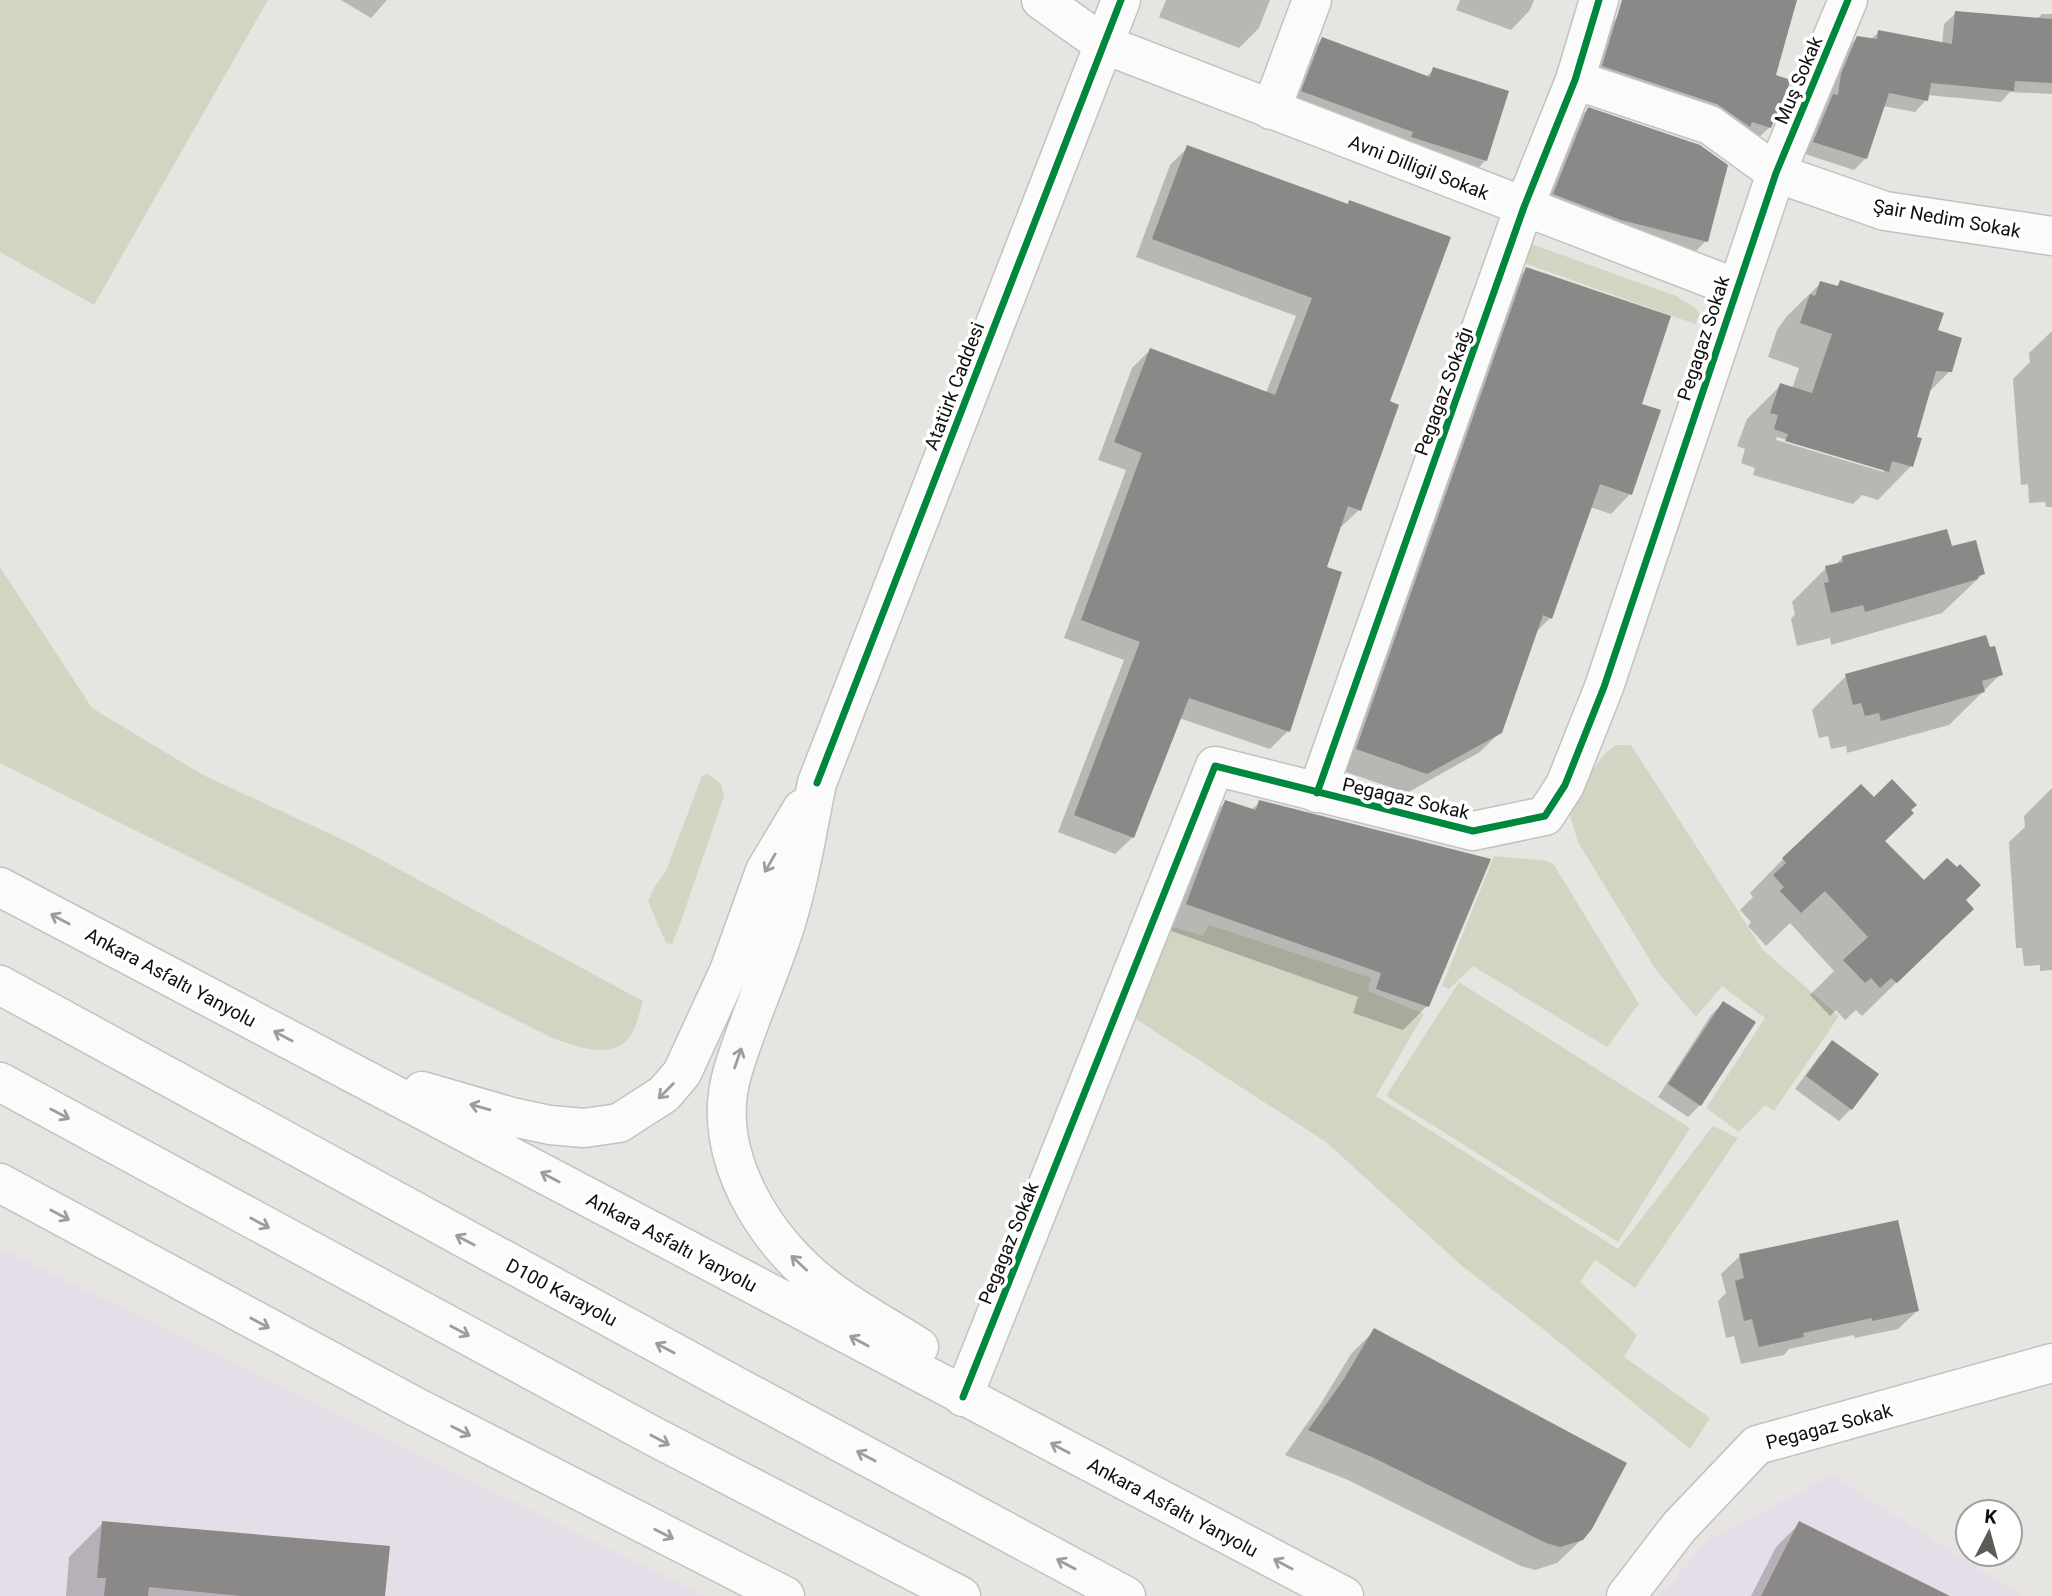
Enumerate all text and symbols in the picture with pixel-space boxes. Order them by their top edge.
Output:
street label: Muş Sokak [1770,32,1827,128]
street label: Avni Dilligil Sokak [1345,130,1492,205]
street label: Şair Nedim Sokak [1871,194,2023,243]
street label: Pegagaz Sokak [1672,273,1735,403]
street label: Atatürk Caddesi [920,319,989,453]
street label: Pegagaz Sokağı [1409,324,1477,459]
street label: Pegagaz Sokak [1340,773,1472,824]
one-way arrow [763,852,776,873]
one-way arrow [50,911,71,925]
street label: Ankara Asfaltı Yanyolu [82,923,260,1032]
one-way arrow [274,1029,294,1043]
one-way arrow [733,1048,745,1070]
one-way arrow [657,1082,674,1099]
one-way arrow [469,1100,491,1113]
one-way arrow [49,1108,70,1122]
one-way arrow [540,1170,561,1183]
street label: Pegagaz Sokak [973,1178,1044,1308]
street label: Ankara Asfaltı Yanyolu [583,1188,761,1297]
one-way arrow [49,1209,70,1223]
one-way arrow [249,1217,270,1230]
one-way arrow [456,1233,476,1247]
street label: D100 Karayolu [502,1254,621,1331]
one-way arrow [791,1255,808,1272]
one-way arrow [249,1317,270,1331]
one-way arrow [449,1325,470,1338]
one-way arrow [849,1334,870,1348]
one-way arrow [655,1341,676,1354]
street label: Pegagaz Sokak [1763,1398,1895,1454]
one-way arrow [450,1424,471,1438]
one-way arrow [649,1433,670,1447]
one-way arrow [1050,1440,1071,1454]
one-way arrow [856,1449,876,1463]
street label: Ankara Asfaltı Yanyolu [1084,1453,1262,1562]
north arrow [1954,1498,2024,1568]
text: K [1984,1505,1999,1529]
one-way arrow [653,1527,673,1541]
one-way arrow [1056,1557,1077,1570]
one-way arrow [1273,1557,1294,1571]

